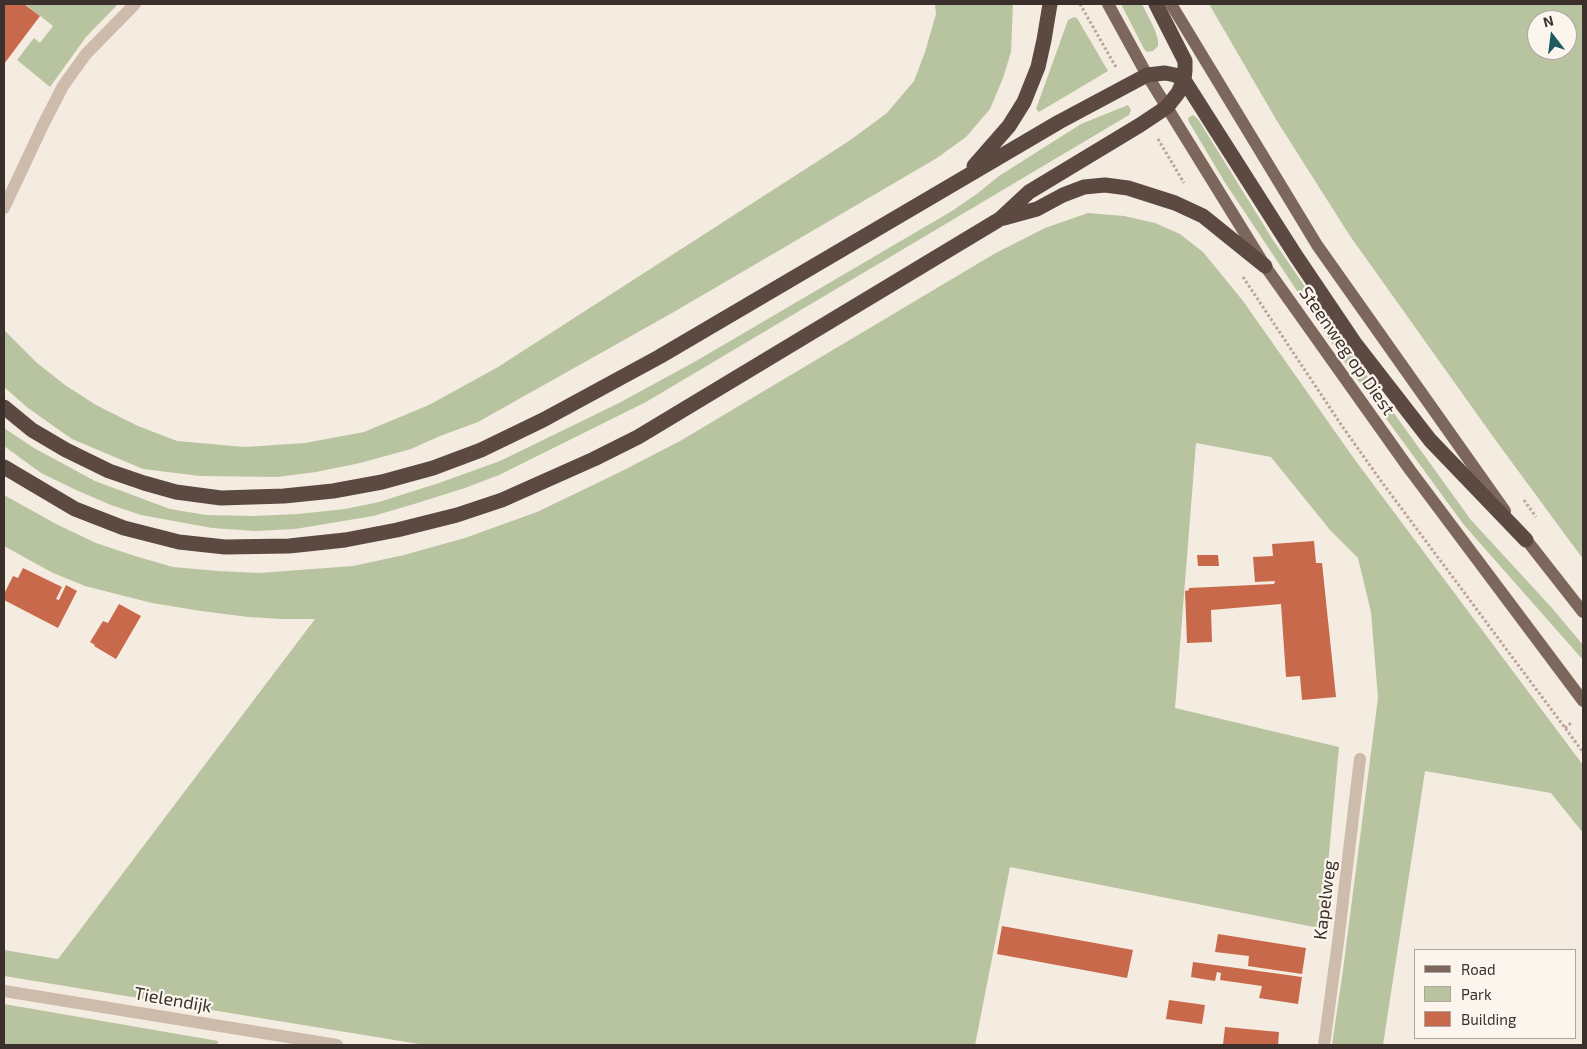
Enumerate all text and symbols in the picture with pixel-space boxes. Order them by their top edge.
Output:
north arrow [1527,10,1577,60]
text: N [1541,11,1555,31]
street label: Steenweg op Diest [1295,283,1399,419]
street label: Kapelweg [1309,859,1341,941]
legend [1414,949,1577,1039]
text: Road [1461,960,1496,978]
street label: Tielendijk [132,983,214,1017]
text: Park [1461,985,1492,1003]
text: Building [1461,1010,1516,1028]

